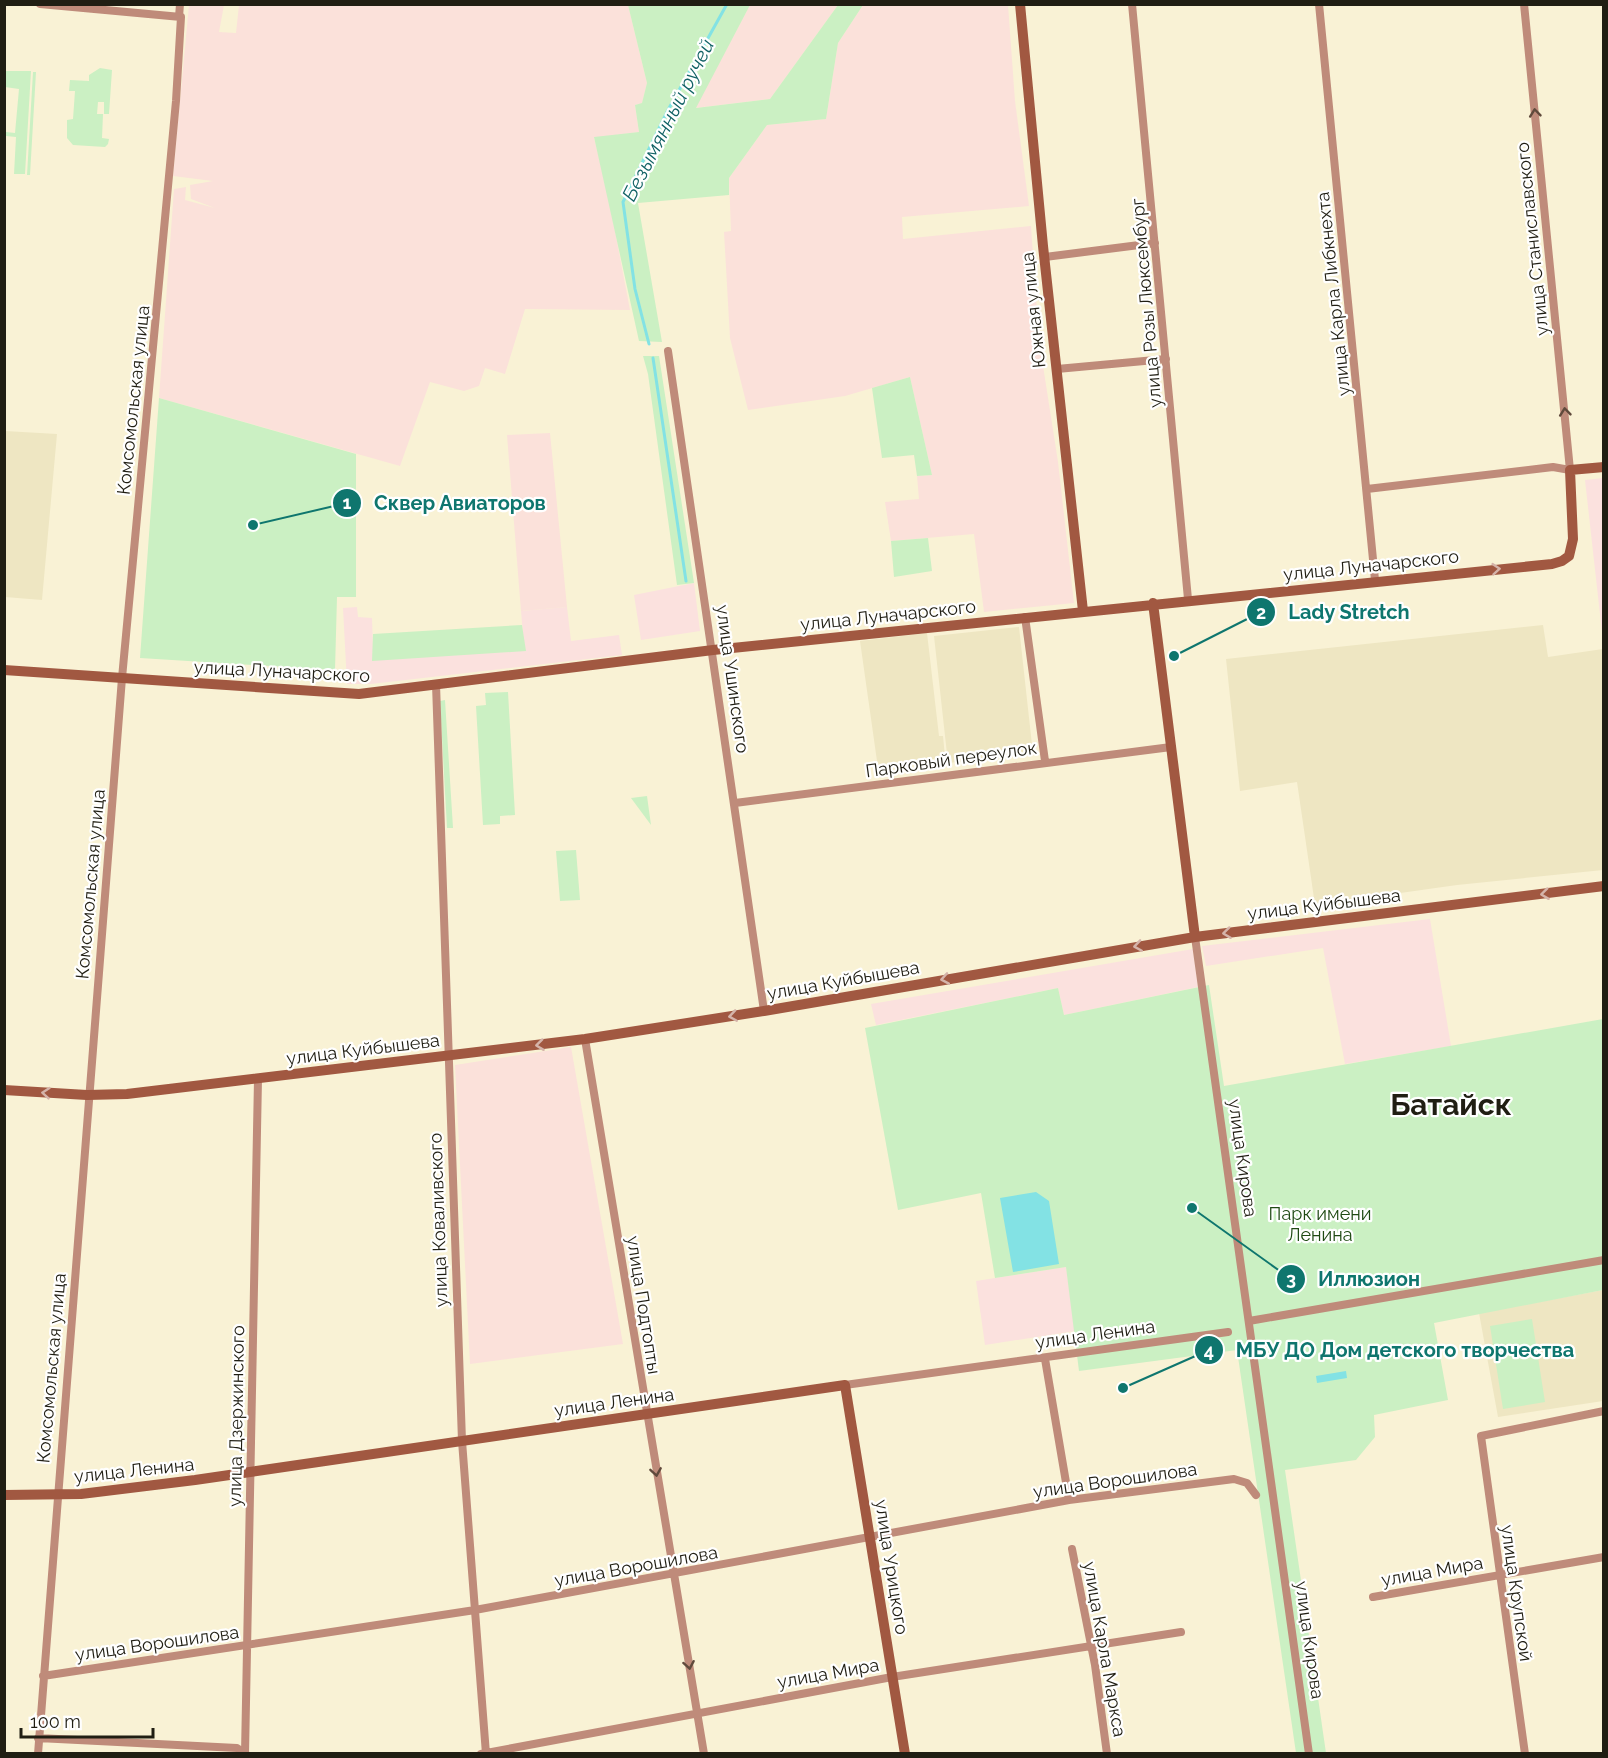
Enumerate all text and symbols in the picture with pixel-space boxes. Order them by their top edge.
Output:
water label: Безымянный ручей [617,35,719,205]
one-way arrow [1529,109,1542,118]
street label: улица Станиславского [1511,141,1553,337]
street label: улица Карла Либкнехта [1312,191,1354,397]
street label: улица Розы Люксембург [1126,197,1166,409]
street label: Южная улица [1016,251,1050,369]
street label: Комсомольская улица [113,304,153,496]
one-way arrow [1559,407,1571,416]
callout: Сквер Авиаторов [332,484,558,522]
text: Сквер Авиаторов [374,491,546,515]
text: 1 [343,492,352,513]
street label: улица Луначарского [1282,545,1460,585]
one-way arrow [1492,563,1501,576]
callout: Lady Stretch [1246,593,1422,631]
street label: улица Луначарского [799,595,977,635]
text: Lady Stretch [1288,600,1410,624]
text: 2 [1256,602,1266,623]
street label: улица Ушинского [712,603,754,755]
street label: улица Луначарского [193,656,371,686]
street label: Парковый переулок [864,737,1038,781]
street label: Комсомольская улица [71,788,109,980]
street label: улица Куйбышева [1246,884,1402,924]
one-way arrow [1541,887,1550,899]
one-way arrow [1222,926,1231,939]
one-way arrow [1133,939,1142,951]
street label: улица Куйбышева [765,956,921,1004]
one-way arrow [941,972,951,985]
one-way arrow [728,1009,738,1022]
street label: улица Куйбышева [285,1029,441,1069]
one-way arrow [535,1038,544,1050]
one-way arrow [41,1087,50,1100]
district label: Батайск [1390,1087,1512,1122]
street label: улица Кирова [1224,1098,1262,1218]
street label: улица Коваливского [424,1132,452,1308]
park label: Парк имени Ленина [1269,1203,1371,1245]
street label: улица Подтопты [623,1234,665,1376]
callout: Иллюзион [1276,1260,1432,1298]
text: Иллюзион [1318,1267,1420,1291]
text: 3 [1286,1268,1296,1289]
street label: Комсомольская улица [32,1272,70,1464]
street label: улица Ленина [1034,1315,1156,1353]
street label: улица Дзержинского [224,1325,248,1507]
callout: МБУ ДО Дом детского творчества [1194,1331,1586,1369]
text: МБУ ДО Дом детского творчества [1236,1338,1574,1362]
text: 4 [1204,1340,1214,1361]
street label: улица Ленина [553,1383,675,1421]
street label: улица Ленина [73,1453,195,1487]
street label: улица Ворошилова [1032,1458,1198,1502]
one-way arrow [650,1468,662,1477]
street label: улица Урицкого [871,1498,913,1636]
street label: улица Крупской [1497,1523,1537,1663]
street label: улица Ворошилова [553,1541,719,1591]
street label: улица Мира [1380,1552,1484,1590]
street label: улица Карла Маркса [1079,1560,1131,1738]
street label: улица Кирова [1291,1580,1329,1700]
street label: улица Ворошилова [74,1621,240,1665]
street label: улица Мира [776,1654,880,1692]
one-way arrow [682,1659,695,1669]
scale bar [21,1701,153,1739]
text: 100 m [30,1711,81,1732]

